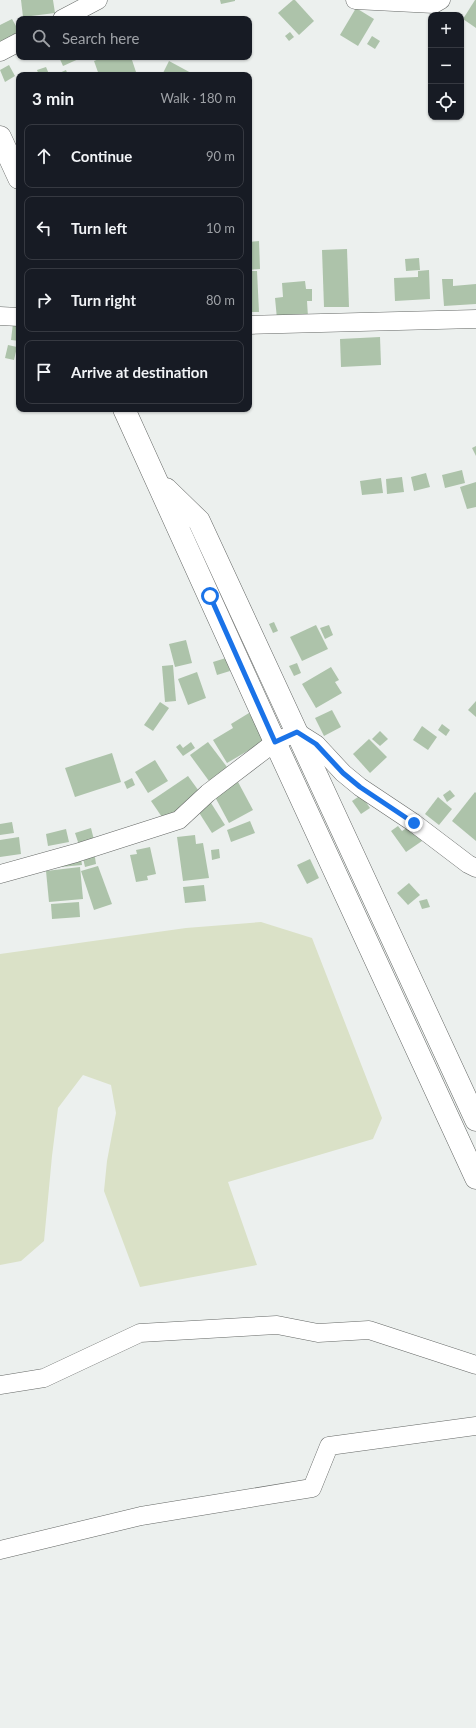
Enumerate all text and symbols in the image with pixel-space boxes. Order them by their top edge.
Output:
map controls [428,12,464,120]
button: + [428,12,464,48]
search box [16,16,252,60]
icon: search [30,27,52,49]
text: Search here [62,29,139,47]
button: − [428,48,464,84]
button: locate [428,84,464,120]
text: 3 min [32,88,74,109]
text: Walk · 180 m [160,90,236,106]
icon: ahead [33,145,55,167]
text: Continue [71,147,132,165]
text: 90 m [206,148,235,164]
icon: left [33,217,55,239]
text: Turn left [71,219,127,237]
text: 10 m [206,220,235,236]
icon: right [33,289,55,311]
text: Turn right [71,291,136,309]
text: 80 m [206,292,235,308]
icon: arrive [33,361,55,383]
text: Arrive at destination [71,363,208,381]
route start [201,587,219,605]
route end [405,814,423,832]

